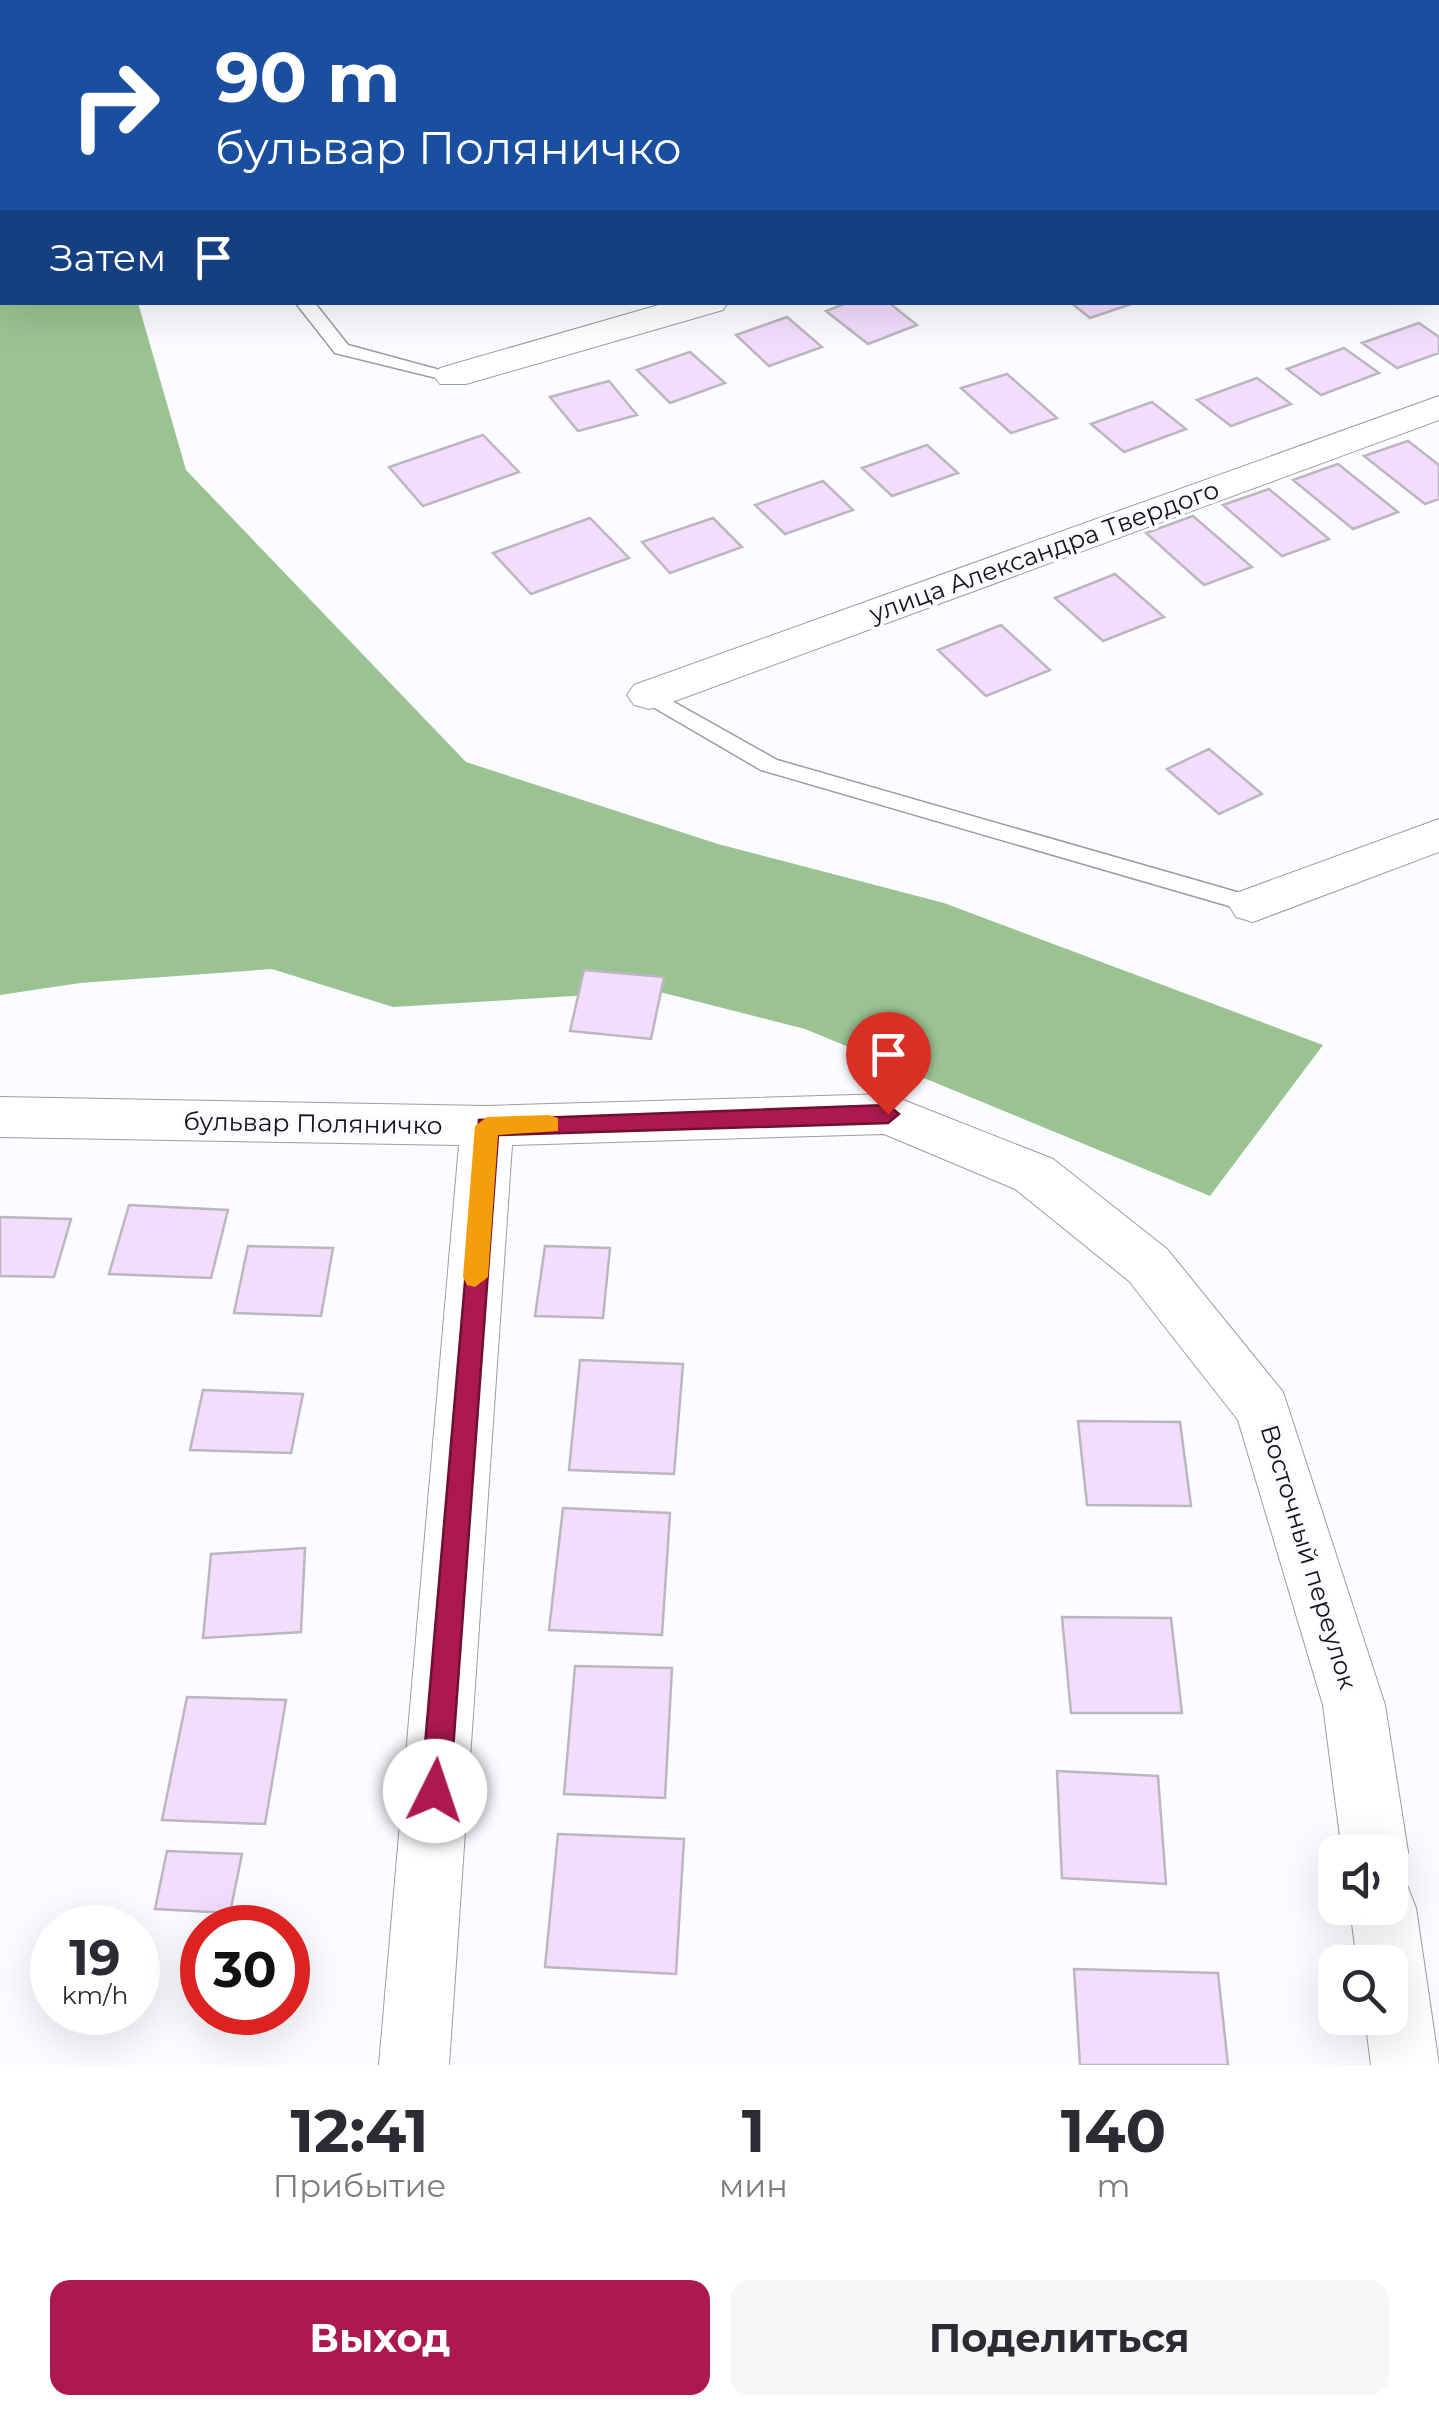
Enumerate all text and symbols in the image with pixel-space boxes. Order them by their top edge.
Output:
text: 90 m [215,34,400,120]
icon: right [50,40,180,170]
text: бульвар Поляничко [215,120,682,175]
icon: arrive [186,230,241,285]
text: Затем [50,234,166,281]
street label: улица Александра Твердого [864,474,1223,629]
pin [846,1012,931,1115]
icon: arrive [861,1027,916,1082]
street label: бульвар Поляничко [183,1106,443,1140]
street label: Восточный переулок [1254,1421,1364,1693]
position arrow [383,1739,487,1843]
map controls [1318,1835,1408,2035]
button: sound [1318,1835,1408,1925]
speed limit sign: 30 [180,1905,310,2035]
text: 19 [69,1927,121,1988]
button: search [1318,1945,1408,2035]
text: km/h [62,1980,128,2010]
text: 12:41 [290,2094,428,2167]
text: 1 [742,2094,765,2167]
text: 140 [1061,2094,1166,2167]
text: Прибытие [273,2166,446,2205]
text: мин [719,2166,788,2205]
text: m [1096,2166,1130,2205]
button: Выход [50,2280,710,2395]
button: Поделиться [730,2280,1389,2395]

